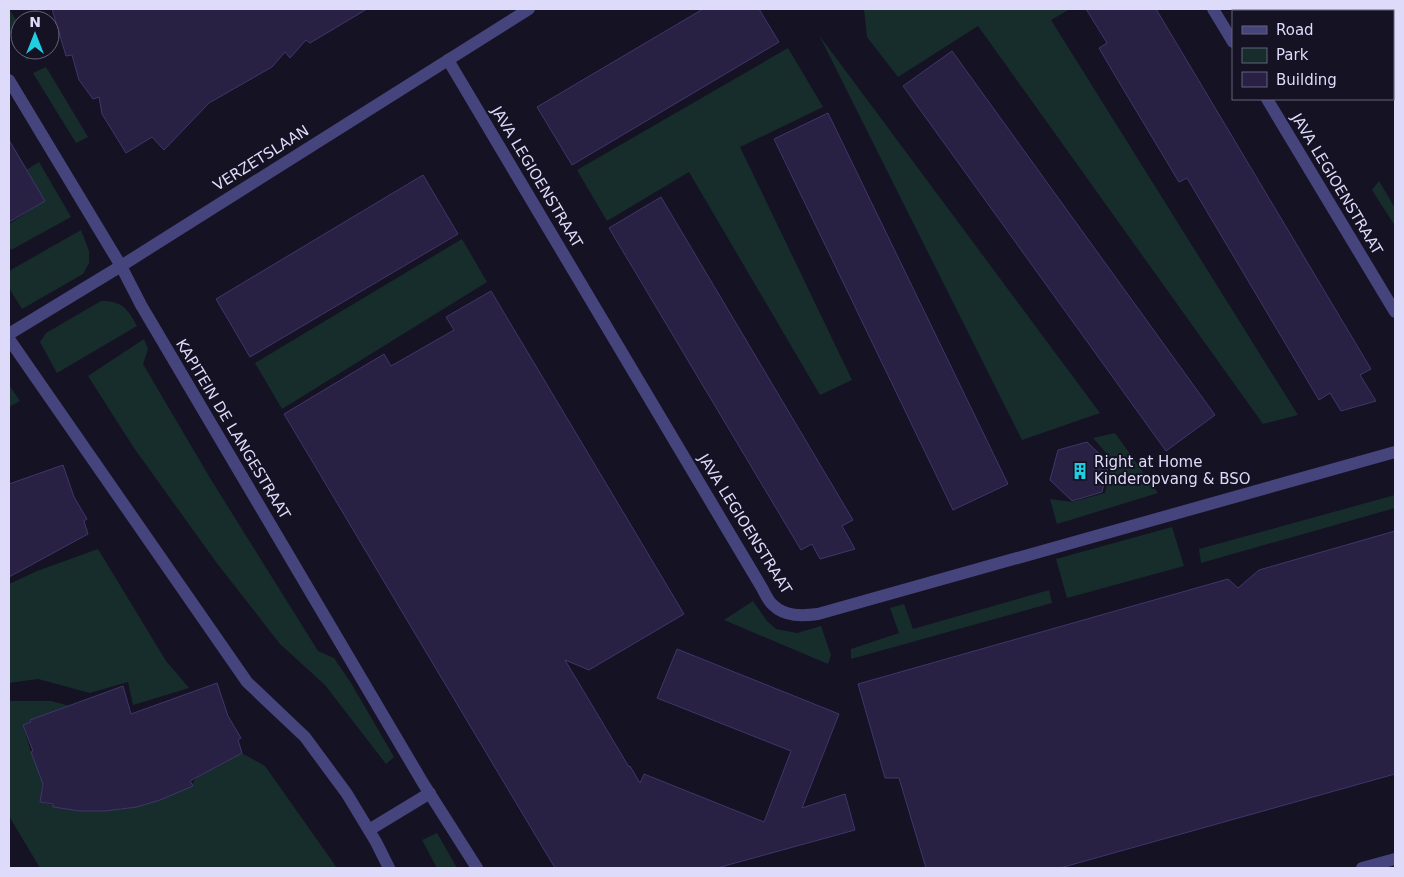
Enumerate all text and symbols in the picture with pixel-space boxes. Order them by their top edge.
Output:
north arrow [10,10,60,60]
legend [1232,10,1394,100]
text: N [29,14,41,30]
text: Road [1276,21,1314,39]
text: Park [1276,46,1309,64]
text: Building [1276,71,1337,89]
street label: JAVA LEGIOENSTRAAT [487,102,587,252]
street label: JAVA LEGIOENSTRAAT [1287,109,1387,259]
street label: VERZETSLAAN [210,121,312,195]
street label: KAPITEIN DE LANGESTRAAT [172,336,294,523]
street label: JAVA LEGIOENSTRAAT [694,450,796,598]
place label: Right at Home Kinderopvang & BSO [1094,453,1250,488]
building icon: Right at Home Kinderopvang & BSO [1070,461,1090,481]

